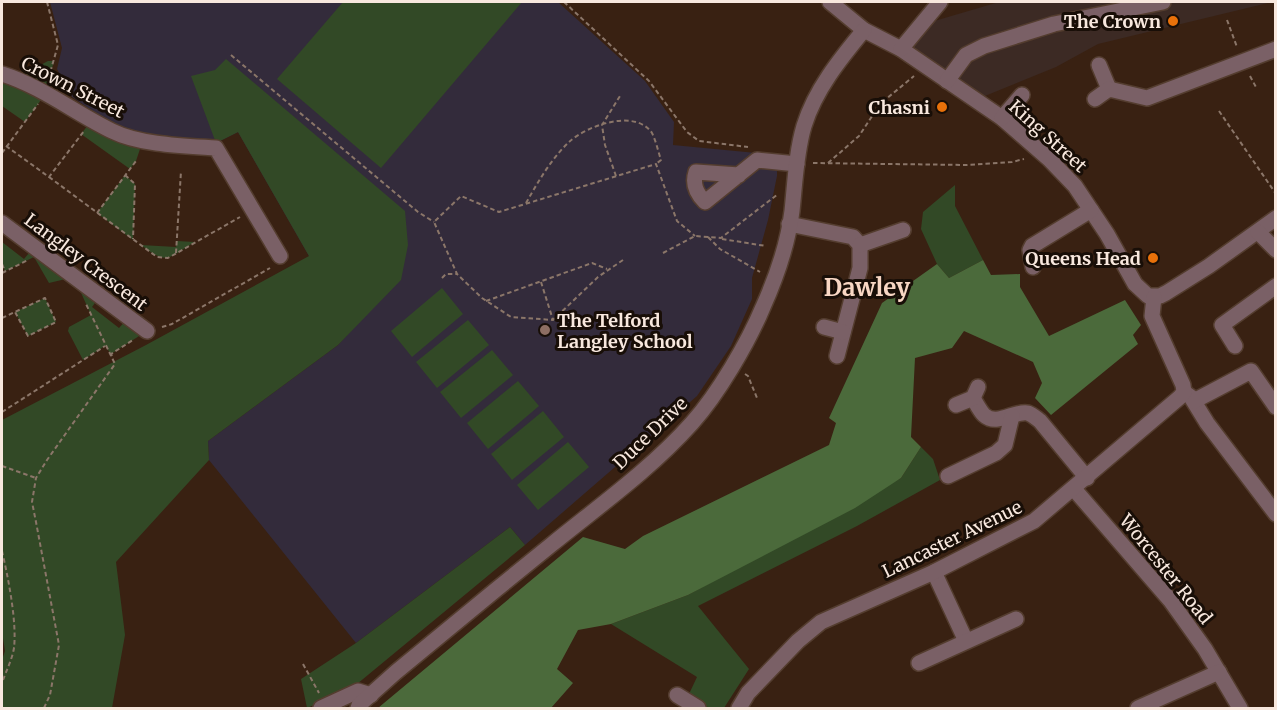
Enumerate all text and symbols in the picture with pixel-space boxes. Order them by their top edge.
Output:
place label: The Crown [1064,10,1161,33]
marker: The Crown [1166,14,1180,28]
street label: Crown Street [18,51,128,123]
street label: King Street [1004,95,1092,177]
place label: Chasni [869,96,930,119]
marker: Chasni [935,100,949,114]
street label: Langley Crescent [20,208,152,316]
place label: Queens Head [1025,247,1141,270]
marker: Queens Head [1146,251,1160,265]
district label: Dawley [824,272,911,303]
place label: The Telford Langley School [557,309,693,353]
marker: The Telford Langley School [538,323,552,337]
street label: Duce Drive [608,392,692,474]
street label: Lancaster Avenue [878,495,1026,583]
street label: Worcester Road [1114,509,1217,629]

